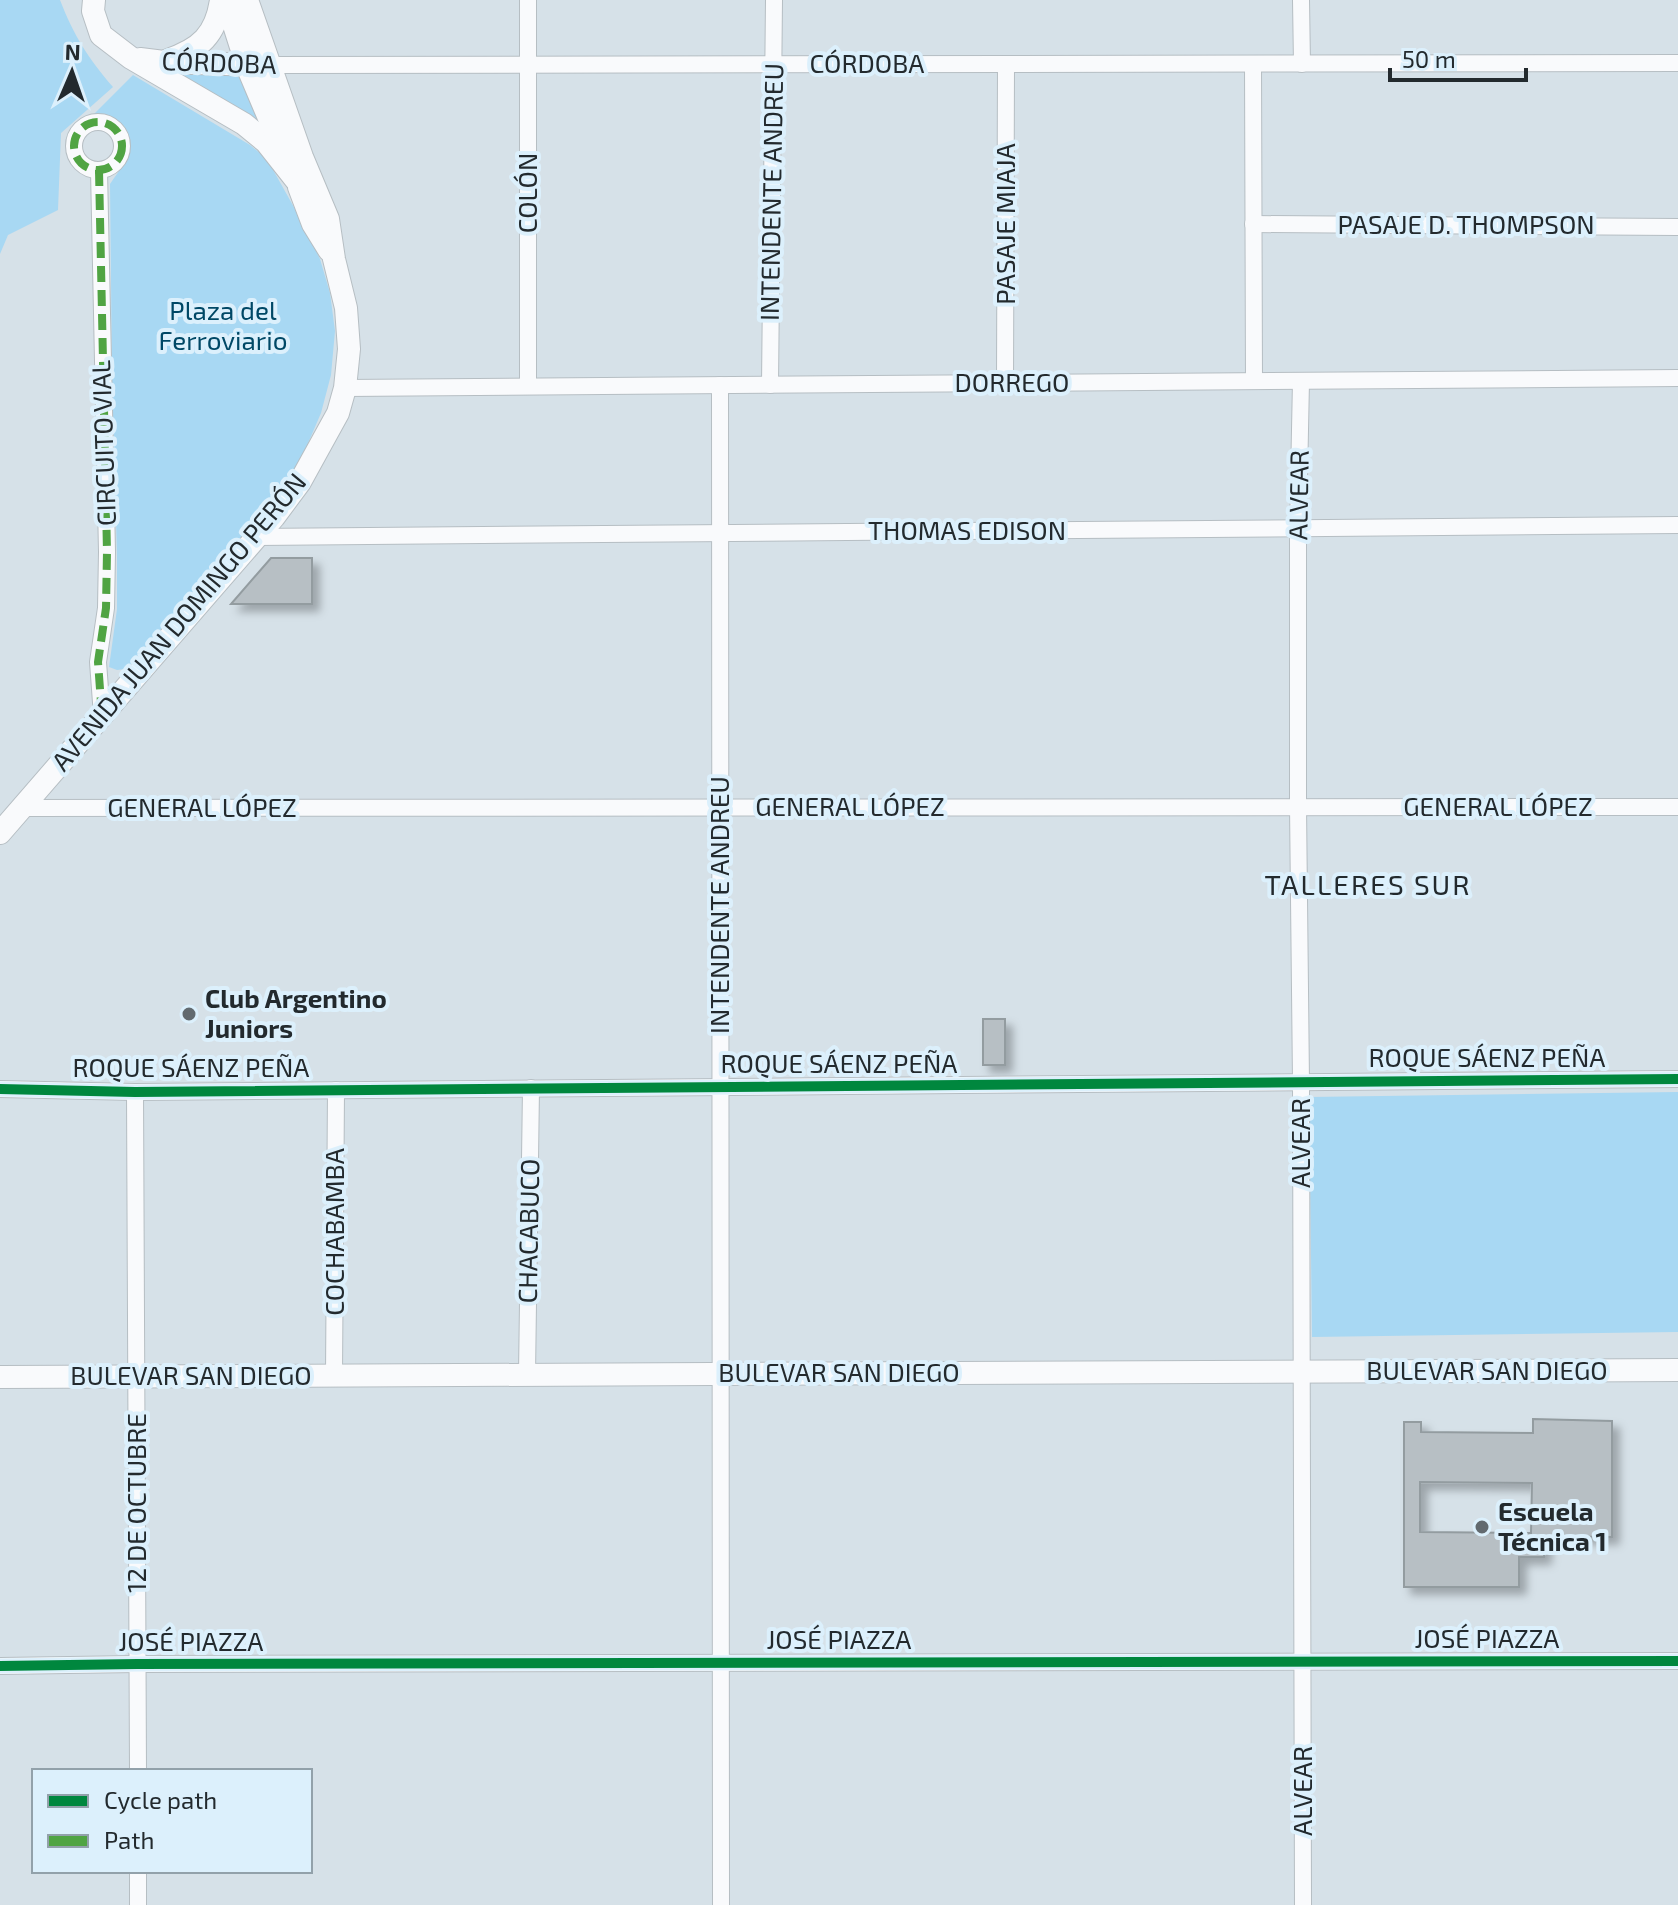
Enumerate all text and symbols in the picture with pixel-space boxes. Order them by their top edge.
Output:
north arrow [32,32,112,112]
scale bar [1390,32,1526,82]
text: N [64,38,81,64]
street label: CÓRDOBA [161,44,277,79]
text: 50 m [1402,44,1456,73]
street label: CÓRDOBA [810,47,924,78]
street label: INTENDENTE ANDREU [753,63,788,321]
street label: PASAJE MIAJA [989,143,1020,305]
street label: COLÓN [511,153,542,233]
street label: PASAJE D. THOMPSON [1337,208,1595,239]
park label: Plaza del Ferroviario [159,294,287,355]
street label: CIRCUITO VIAL [84,359,121,527]
street label: DORREGO [955,366,1069,397]
street label: ALVEAR [1281,450,1314,540]
street label: AVENIDA JUAN DOMINGO PERÓN [44,466,312,776]
street label: THOMAS EDISON [868,514,1066,545]
street label: INTENDENTE ANDREU [703,776,734,1034]
street label: GENERAL LÓPEZ [755,790,945,821]
street label: GENERAL LÓPEZ [1403,790,1593,821]
street label: GENERAL LÓPEZ [107,791,297,822]
district label: TALLERES SUR [1264,867,1472,901]
place label: Club Argentino Juniors [205,982,387,1043]
marker: Club Argentino Juniors [180,1005,198,1023]
street label: ROQUE SÁENZ PEÑA [1368,1041,1606,1072]
street label: ROQUE SÁENZ PEÑA [720,1047,958,1078]
street label: ROQUE SÁENZ PEÑA [72,1051,310,1082]
street label: ALVEAR [1284,1098,1315,1188]
street label: COCHABAMBA [318,1148,349,1316]
street label: CHACABUCO [511,1158,544,1304]
street label: BULEVAR SAN DIEGO [1366,1354,1608,1385]
street label: BULEVAR SAN DIEGO [718,1356,960,1387]
street label: BULEVAR SAN DIEGO [70,1359,312,1390]
street label: 12 DE OCTUBRE [120,1413,151,1593]
place label: Escuela Técnica 1 [1498,1495,1607,1556]
marker: Escuela Técnica 1 [1473,1518,1491,1536]
street label: JOSÉ PIAZZA [1414,1622,1560,1653]
street label: JOSÉ PIAZZA [766,1623,912,1654]
street label: JOSÉ PIAZZA [118,1625,264,1656]
street label: ALVEAR [1286,1746,1317,1836]
legend [32,1769,312,1873]
text: Cycle path [104,1785,217,1814]
text: Path [104,1825,154,1854]

